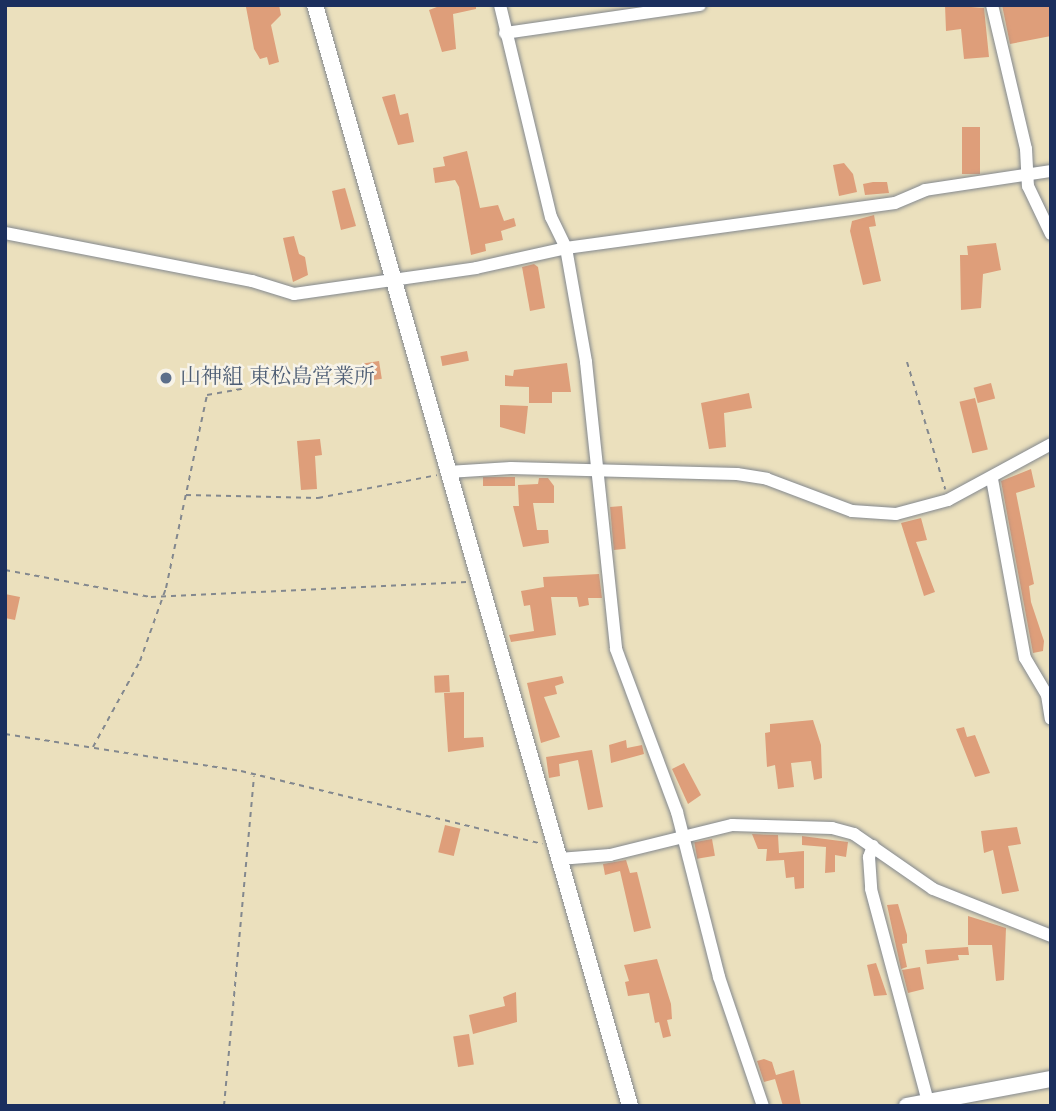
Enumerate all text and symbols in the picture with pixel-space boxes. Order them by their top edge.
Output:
place label: 山神組 東松島営業所 [180,365,375,391]
marker: 山神組 東松島営業所 [158,370,174,386]

